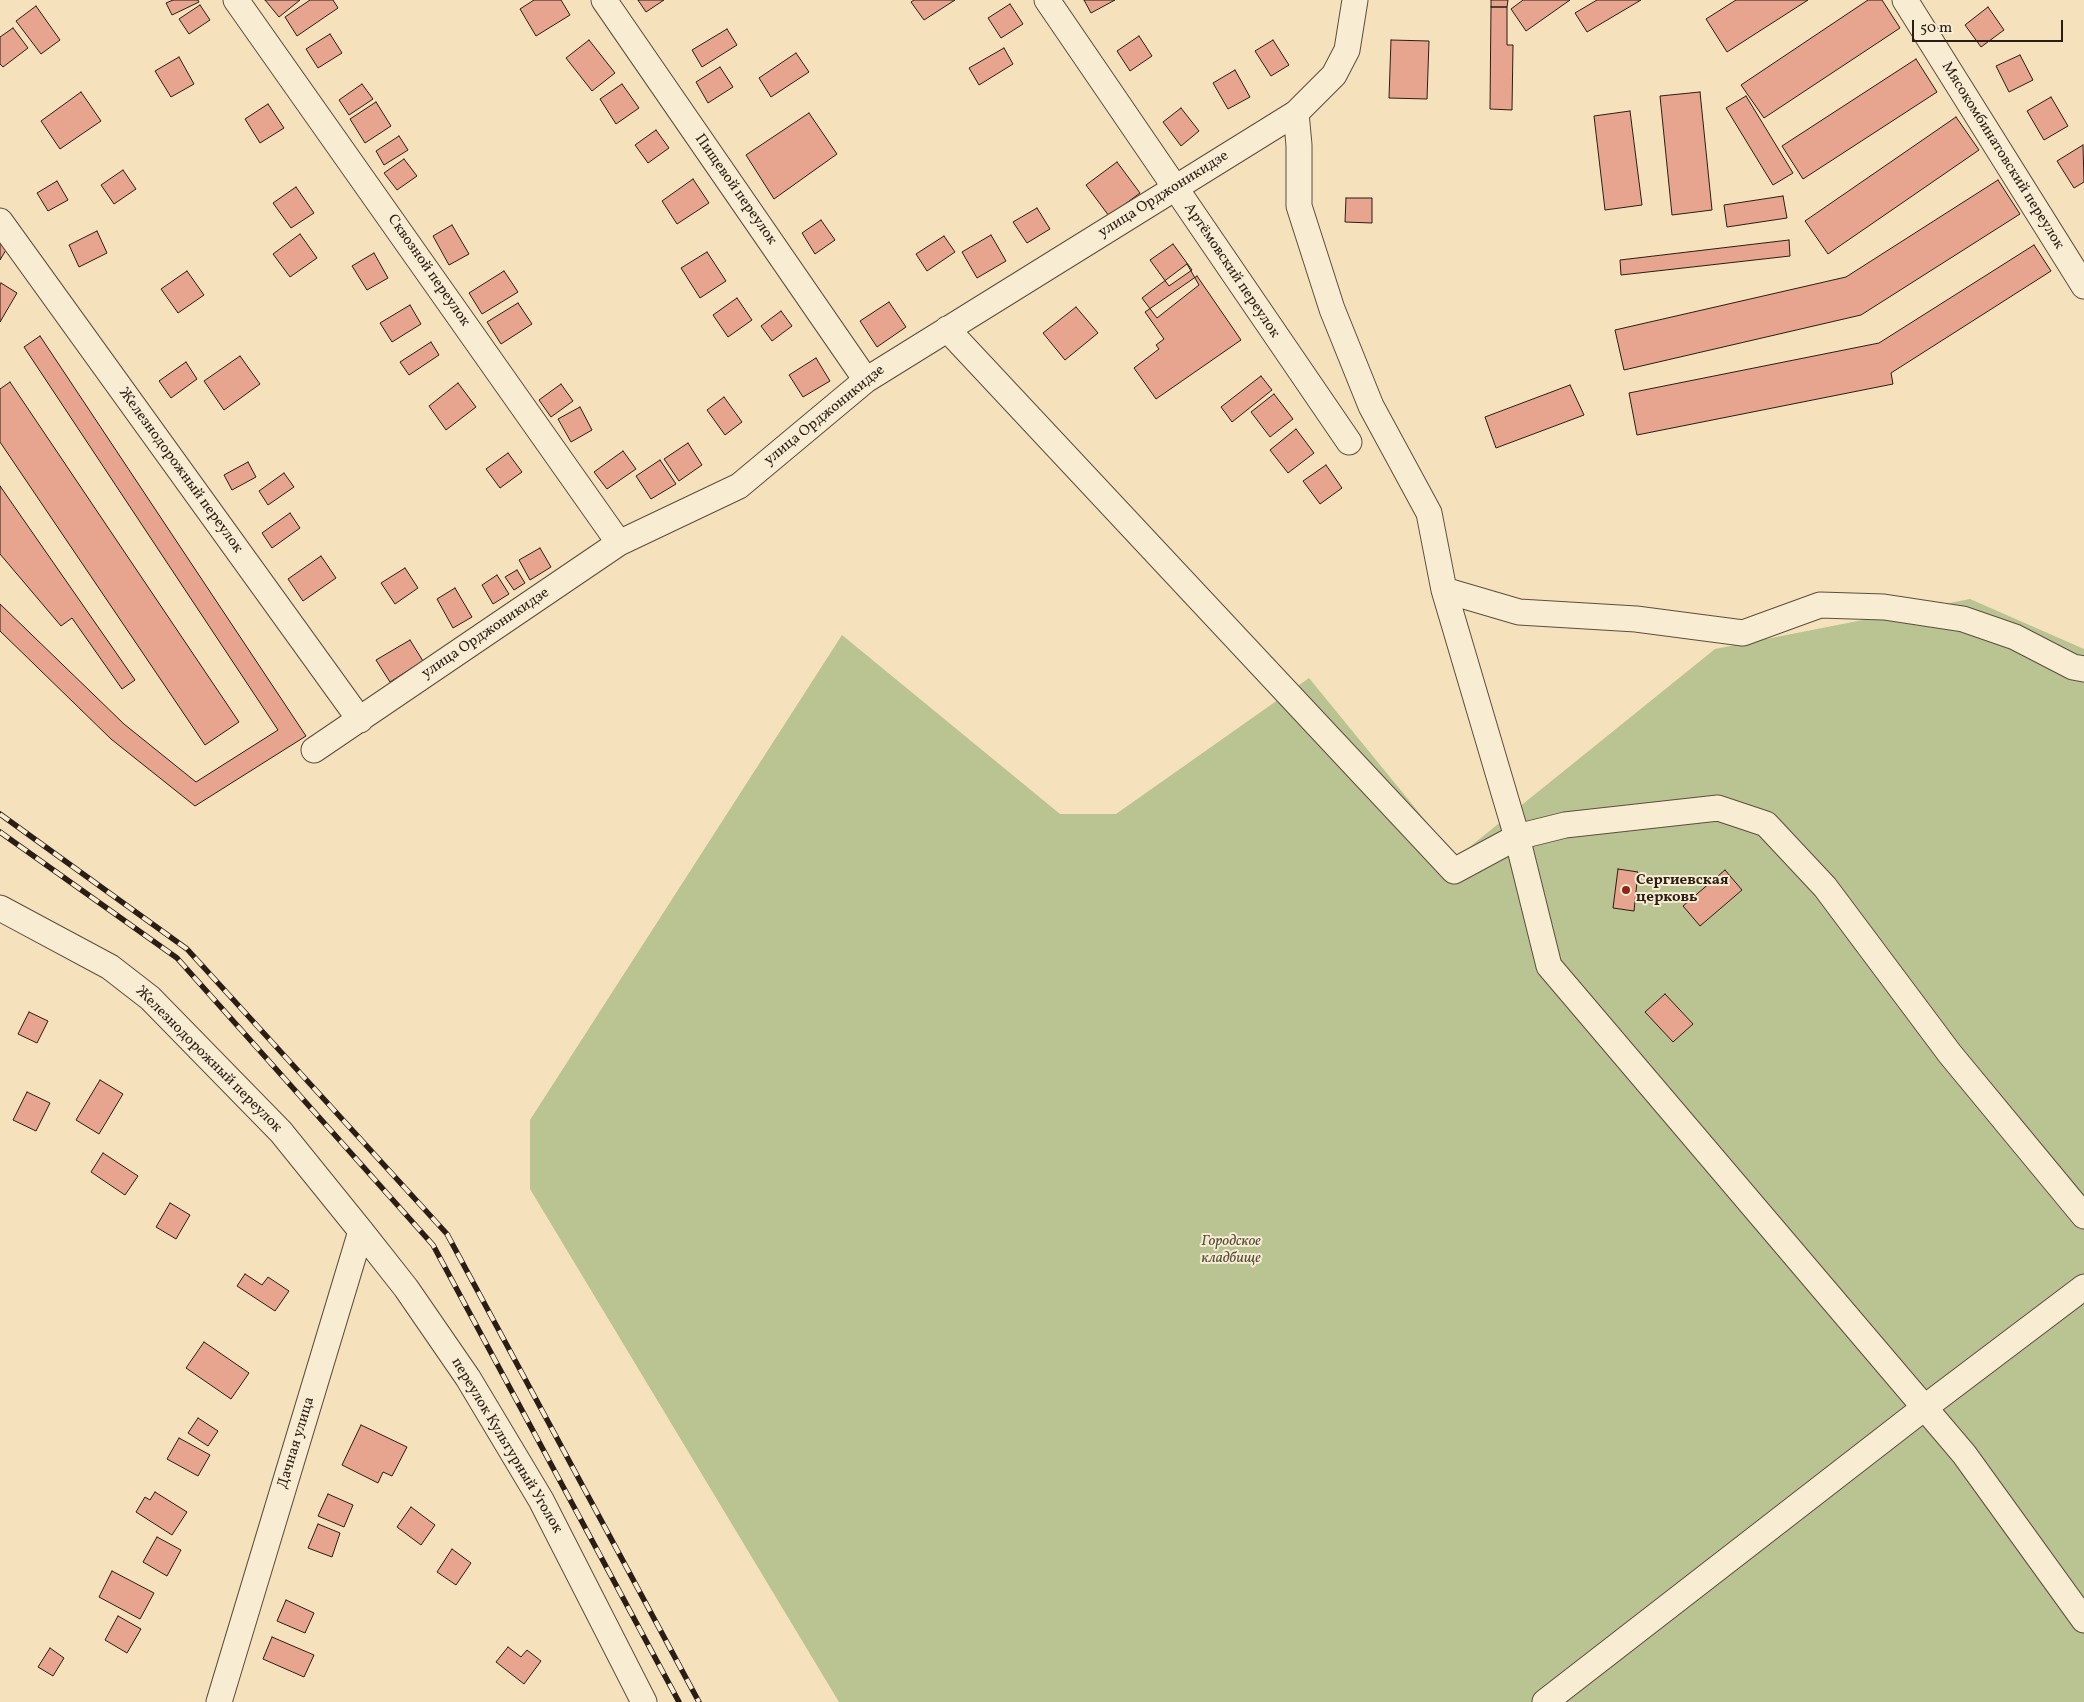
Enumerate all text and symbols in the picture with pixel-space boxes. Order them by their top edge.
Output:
scale bar [1914,10,2065,42]
text: 50 m [1920,18,1952,39]
street label: Мясокомбинатовский переулок [1937,59,2067,253]
street label: Пищевой переулок [690,131,780,249]
street label: улица Орджоникидзе [1096,148,1232,242]
street label: Артёмовский переулок [1179,200,1283,342]
street label: Сквозной переулок [383,212,473,330]
street label: улица Орджоникидзе [761,362,889,470]
street label: Железнодорожный переулок [114,385,246,557]
street label: улица Орджоникидзе [419,585,553,683]
place label: Сергиевская церковь [1636,872,1729,907]
marker: Сергиевская церковь [1620,884,1632,896]
street label: Железнодорожный переулок [131,983,285,1137]
park label: Городское кладбище [1201,1233,1261,1268]
street label: переулок Культурный Уголок [446,1355,566,1537]
street label: Дачная улица [275,1395,319,1491]

